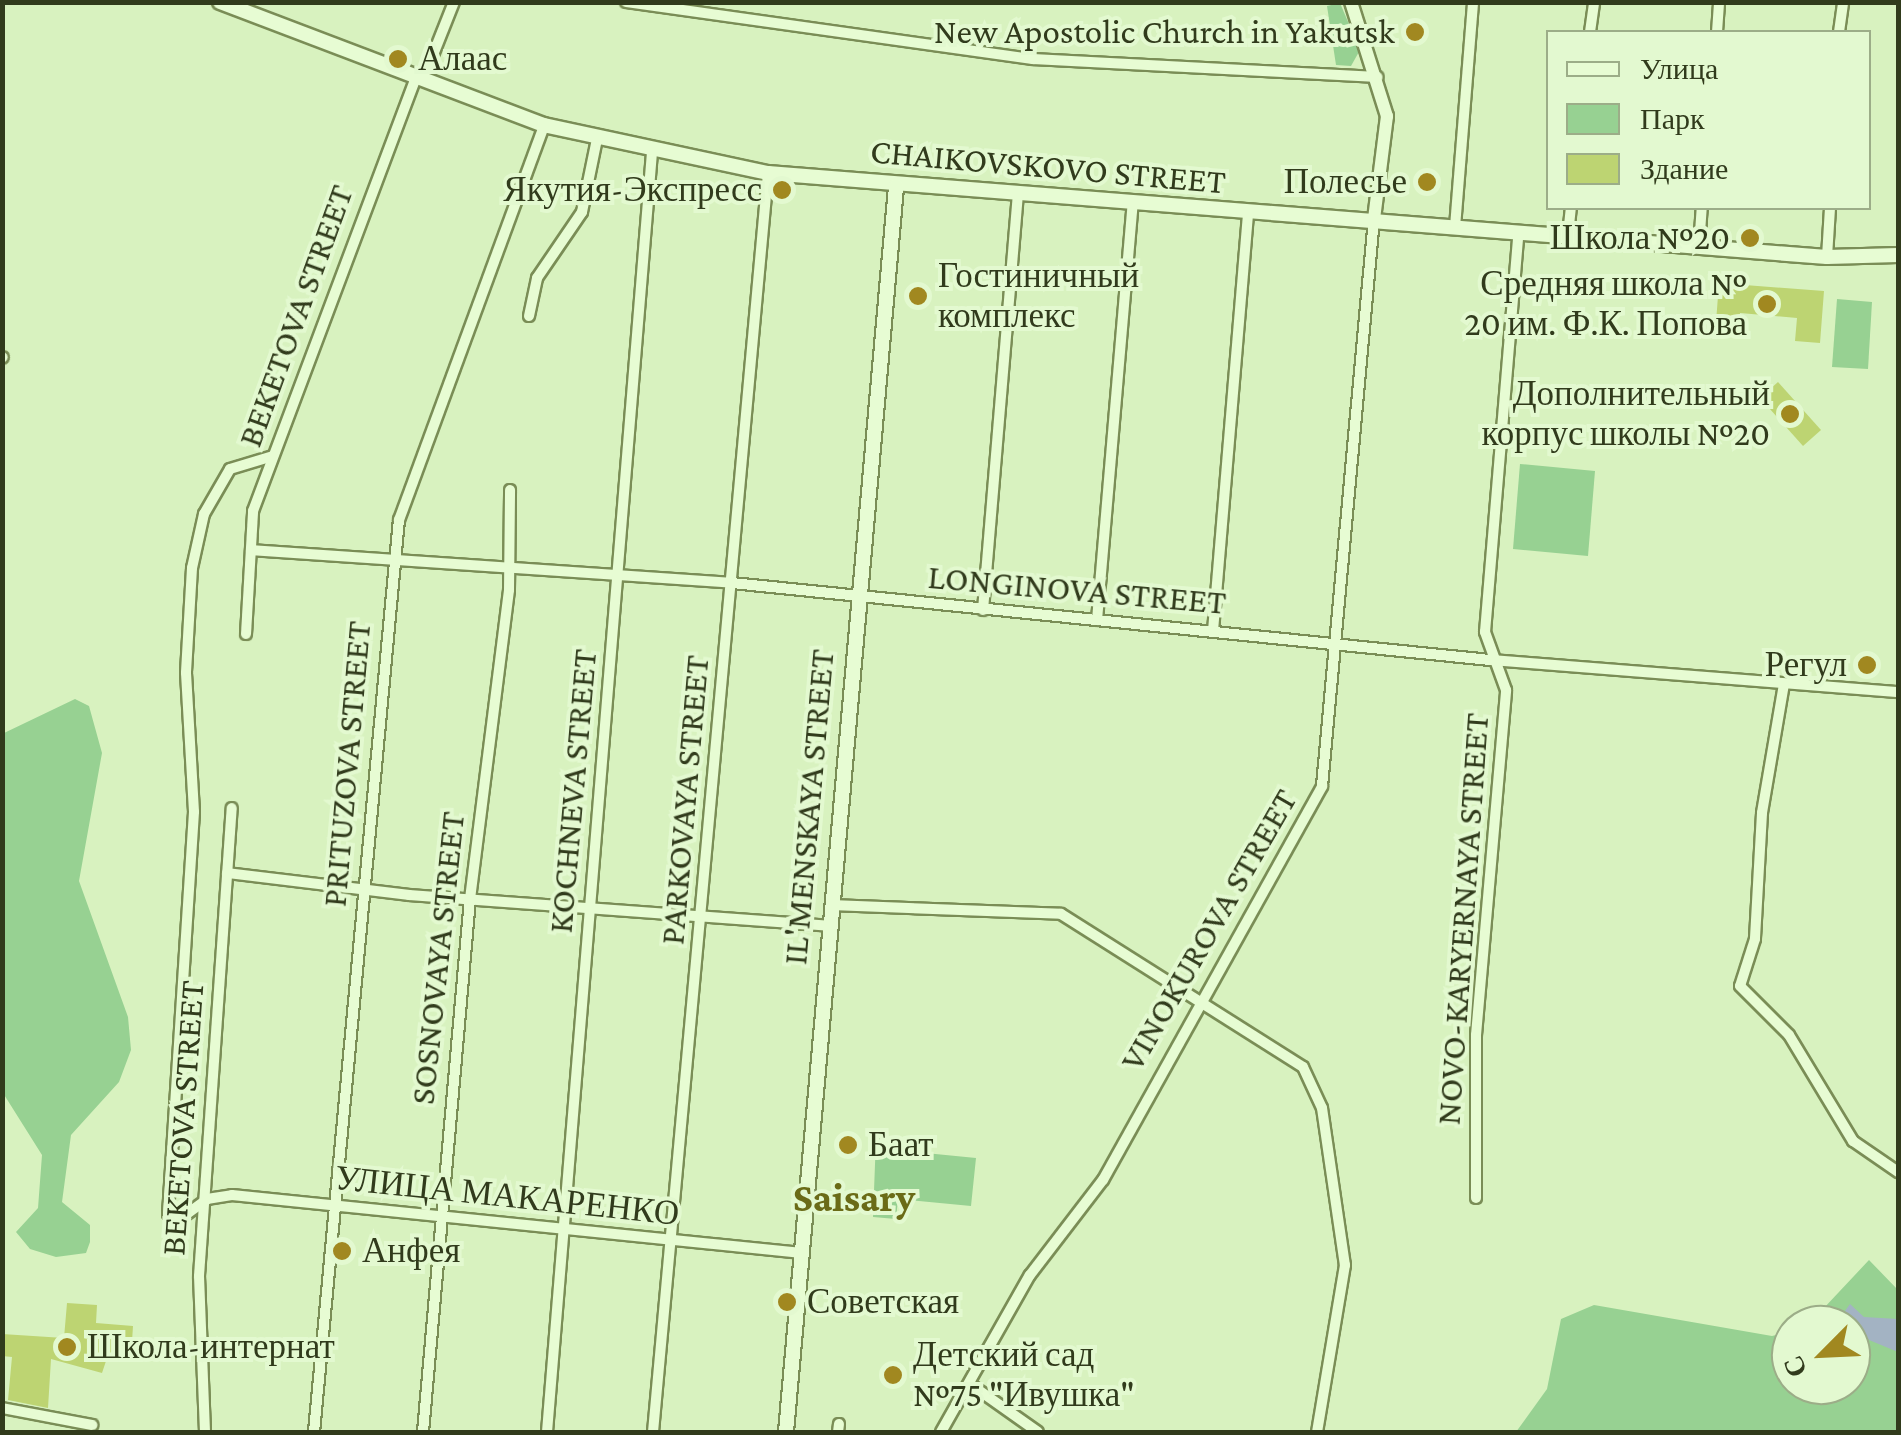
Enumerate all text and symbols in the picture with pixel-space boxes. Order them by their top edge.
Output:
place label: New Apostolic Church in Yakutsk [934,11,1395,53]
marker: New Apostolic Church in Yakutsk [1404,21,1426,43]
legend [1546,30,1871,210]
place label: Алаас [418,38,507,80]
marker: Алаас [387,48,409,70]
text: Улица [1640,52,1718,85]
text: Парк [1640,102,1705,135]
street label: CHAIKOVSKOVO STREET [869,131,1227,203]
text: Здание [1640,152,1728,185]
place label: Полесье [1284,161,1407,203]
place label: Якутия-Экспресс [503,169,762,211]
marker: Полесье [1416,171,1438,193]
street label: BEKETOVA STREET [229,179,363,453]
marker: Якутия-Экспресс [771,179,793,201]
place label: Школа №20 [1550,217,1730,259]
marker: Школа №20 [1739,227,1761,249]
place label: Гостиничный комплекс [938,255,1139,337]
place label: Средняя школа № 20 им. Ф.К. Попова [1464,263,1747,345]
marker: Гостиничный комплекс [907,285,929,307]
marker: Средняя школа № 20 им. Ф.К. Попова [1756,293,1778,315]
place label: Дополнительный корпус школы №20 [1482,373,1770,455]
marker: Дополнительный корпус школы №20 [1779,403,1801,425]
street label: LONGINOVA STREET [926,556,1228,624]
street label: PRITUZOVA STREET [314,619,380,909]
place label: Регул [1765,644,1847,686]
street label: KOCHNEVA STREET [540,647,606,935]
street label: IL'MENSKAYA STREET [774,648,844,966]
street label: PARKOVAYA STREET [651,653,719,947]
marker: Регул [1856,654,1878,676]
street label: NOVO-KARYERNAYA STREET [1428,712,1498,1126]
street label: VINOKUROVA STREET [1111,782,1307,1078]
street label: SOSNOVAYA STREET [402,809,474,1107]
street label: BEKETOVA STREET [152,979,214,1257]
place label: Баат [868,1124,934,1166]
marker: Баат [837,1134,859,1156]
street label: УЛИЦА МАКАРЕНКО [333,1157,681,1235]
district label: Saisary [793,1174,915,1222]
place label: Анфея [362,1230,460,1272]
marker: Анфея [331,1240,353,1262]
place label: Советская [807,1281,959,1323]
marker: Советская [776,1291,798,1313]
north arrow [1771,1305,1871,1405]
place label: Школа-интернат [87,1326,335,1368]
place label: Детский сад №75 "Ивушка" [913,1334,1135,1416]
marker: Школа-интернат [56,1336,78,1358]
text: С [1777,1351,1813,1382]
marker: Детский сад №75 "Ивушка" [882,1364,904,1386]

